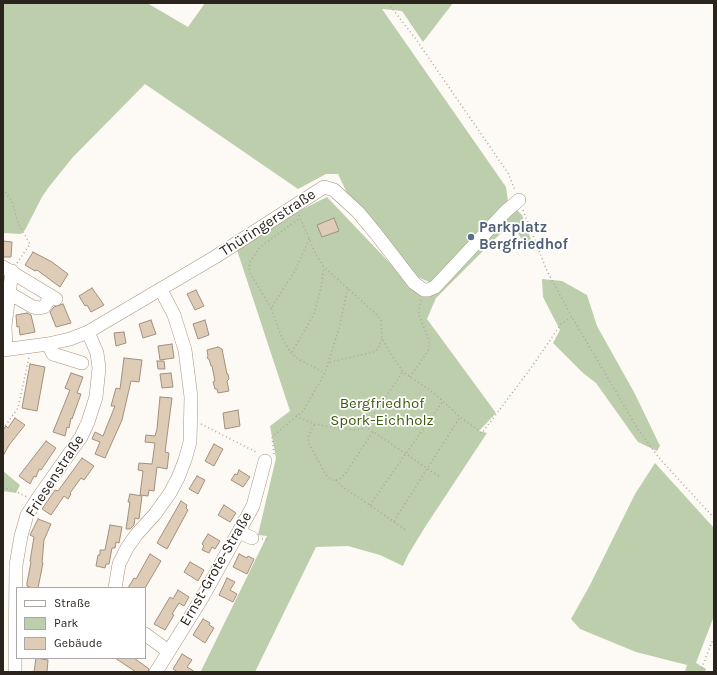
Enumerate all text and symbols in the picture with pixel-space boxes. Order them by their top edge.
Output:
street label: Thüringerstraße [217,185,319,261]
place label: Parkplatz Bergfriedhof [479,219,568,254]
marker: Parkplatz Bergfriedhof [466,232,476,242]
park label: Bergfriedhof Spork-Eichholz [330,395,434,430]
street label: Friesenstraße [22,432,88,520]
street label: Ernst-Grote-Straße [176,509,256,629]
legend [16,587,146,659]
text: Straße [54,596,90,610]
text: Park [54,616,78,630]
text: Gebäude [54,636,102,650]

